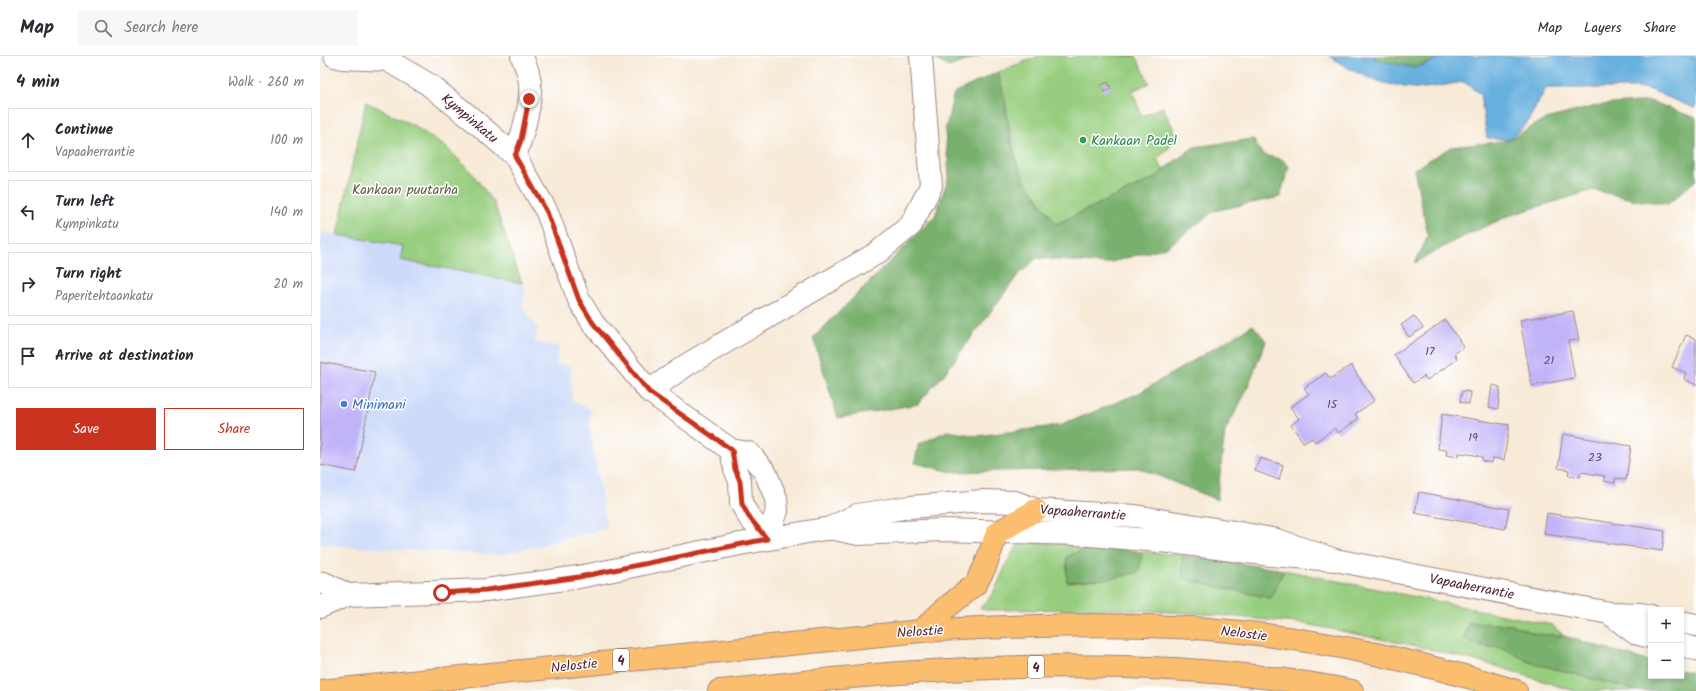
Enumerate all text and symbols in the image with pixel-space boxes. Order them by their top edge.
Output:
search box [78,10,358,46]
text: Map [20,13,54,43]
text: Search here [124,16,198,40]
icon: search [92,17,114,39]
text: Map [1538,17,1562,39]
text: Layers [1584,17,1622,39]
text: Share [1644,17,1676,39]
text: 4 min [16,69,60,96]
text: Walk · 260 m [228,72,304,93]
street label: Kympinkatu [436,88,503,149]
route end [520,90,538,108]
text: Continue [55,118,113,142]
icon: ahead [17,129,39,151]
text: 100 m [270,130,303,151]
place label: Kankaan Padel [1091,130,1178,152]
marker: Kankaan Padel [1078,135,1088,145]
text: Vapaaherrantie [55,142,135,163]
park label: Kankaan puutarha [352,179,458,201]
text: Turn left [55,190,115,214]
icon: left [17,201,39,223]
text: 140 m [270,202,303,223]
text: Kympinkatu [55,214,119,235]
text: Turn right [55,262,122,286]
icon: right [17,273,39,295]
text: 20 m [273,274,303,295]
text: Paperitehtaankatu [55,286,153,307]
house number: 17 [1425,342,1435,361]
text: Arrive at destination [55,344,194,368]
icon: arrive [17,345,39,367]
house number: 21 [1544,351,1555,370]
place label: Minimani [352,394,406,416]
house number: 15 [1327,395,1339,414]
marker: Minimani [339,399,349,409]
button: Save [16,408,156,450]
button: Share [164,408,304,450]
house number: 19 [1468,428,1478,447]
house number: 23 [1588,448,1602,467]
street label: Vapaaherrantie [1039,499,1127,527]
street label: Vapaaherrantie [1428,568,1517,606]
route start [433,584,451,602]
map controls [1648,607,1684,679]
button: + [1648,607,1684,643]
street label: Nelostie [896,619,945,645]
street label: Nelostie [1219,620,1269,648]
button: − [1648,643,1684,679]
road number: 4 [613,649,629,671]
street label: Nelostie [550,653,599,679]
road number: 4 [1028,656,1044,678]

